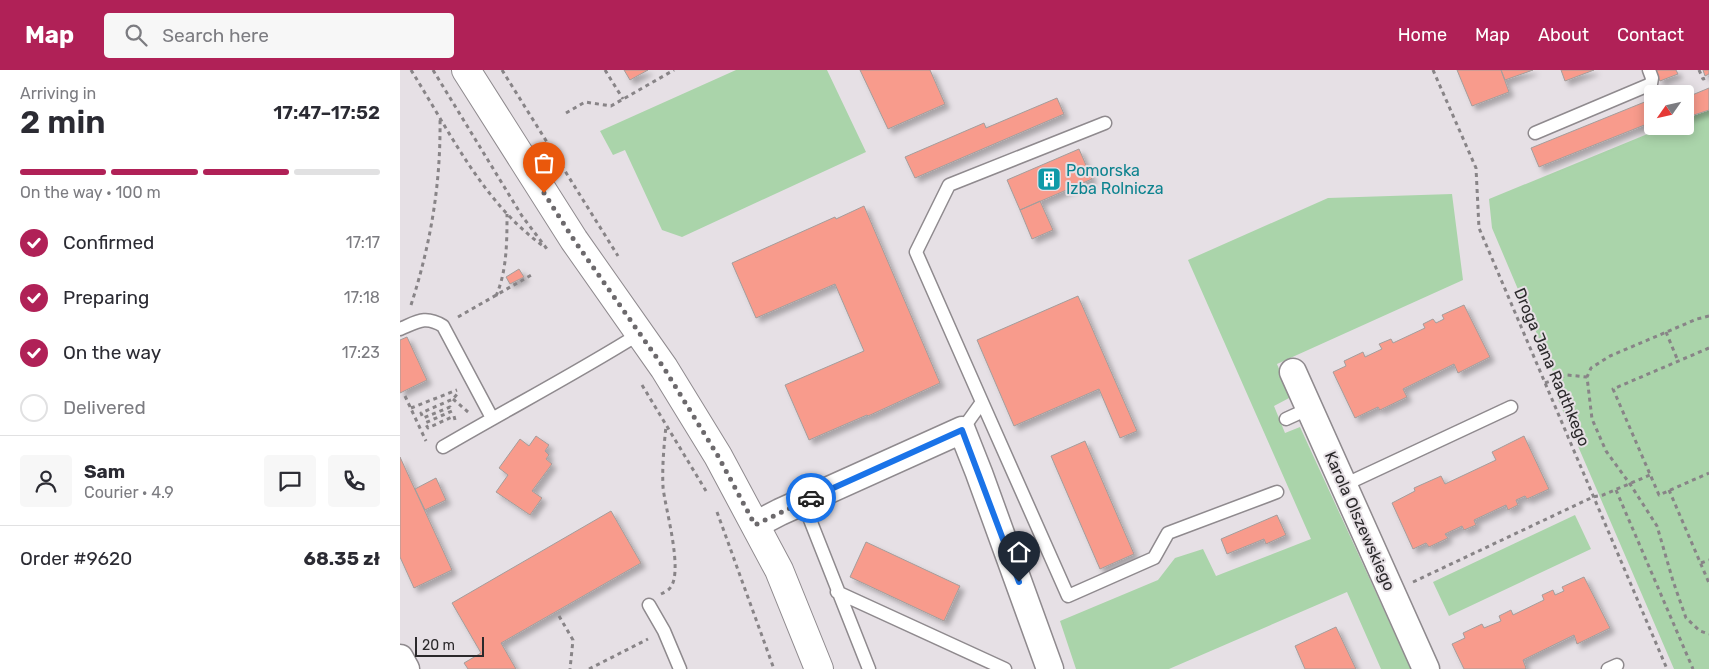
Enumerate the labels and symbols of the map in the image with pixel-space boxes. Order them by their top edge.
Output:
north arrow [1644,85,1694,135]
pin [523,142,565,193]
place label: Pomorska Izba Rolnicza [1066,161,1164,198]
building icon: Pomorska Izba Rolnicza [1036,166,1062,192]
street label: Droga Jana Radthkego [1510,285,1594,449]
street label: Karola Olszewskiego [1321,448,1399,594]
courier [786,473,836,523]
pin [998,531,1040,582]
scale bar [415,634,484,657]

